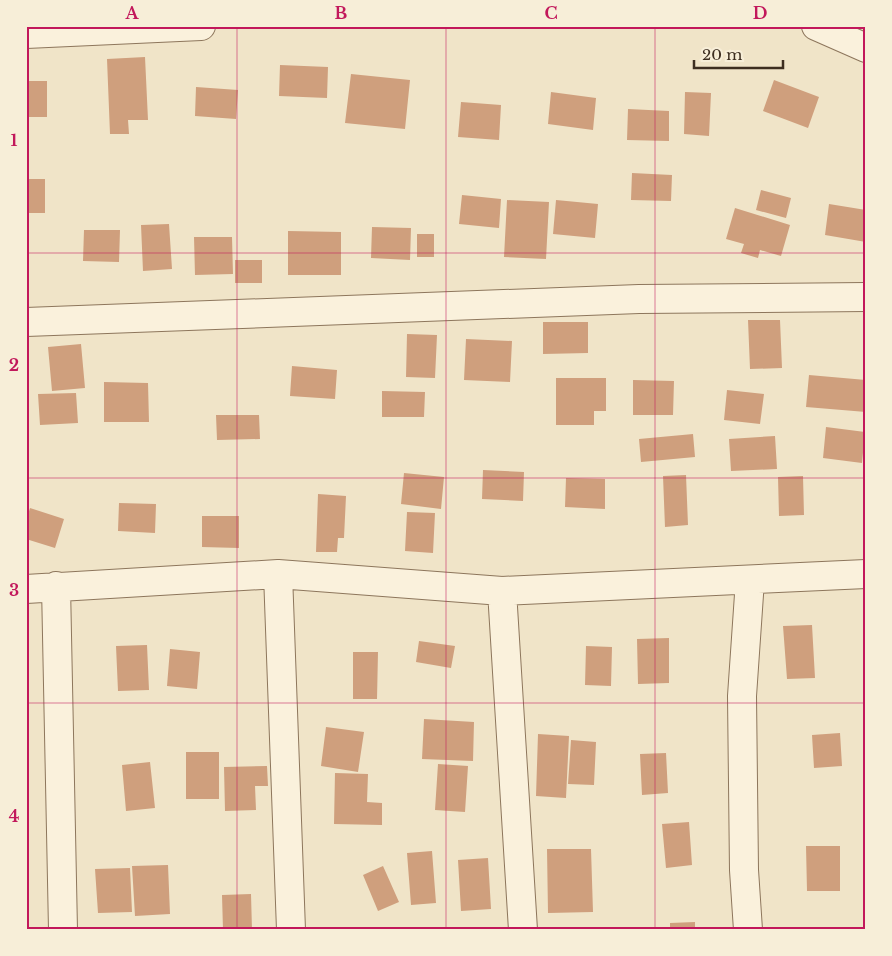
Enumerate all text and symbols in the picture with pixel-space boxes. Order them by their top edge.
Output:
text: A [125,3,140,23]
text: B [335,3,348,23]
text: C [544,3,558,23]
text: D [753,3,767,23]
scale bar [694,38,783,70]
text: 20 m [702,45,742,64]
text: 1 [11,130,18,150]
text: 2 [9,355,19,375]
text: 3 [9,580,19,600]
text: 4 [9,806,19,826]

